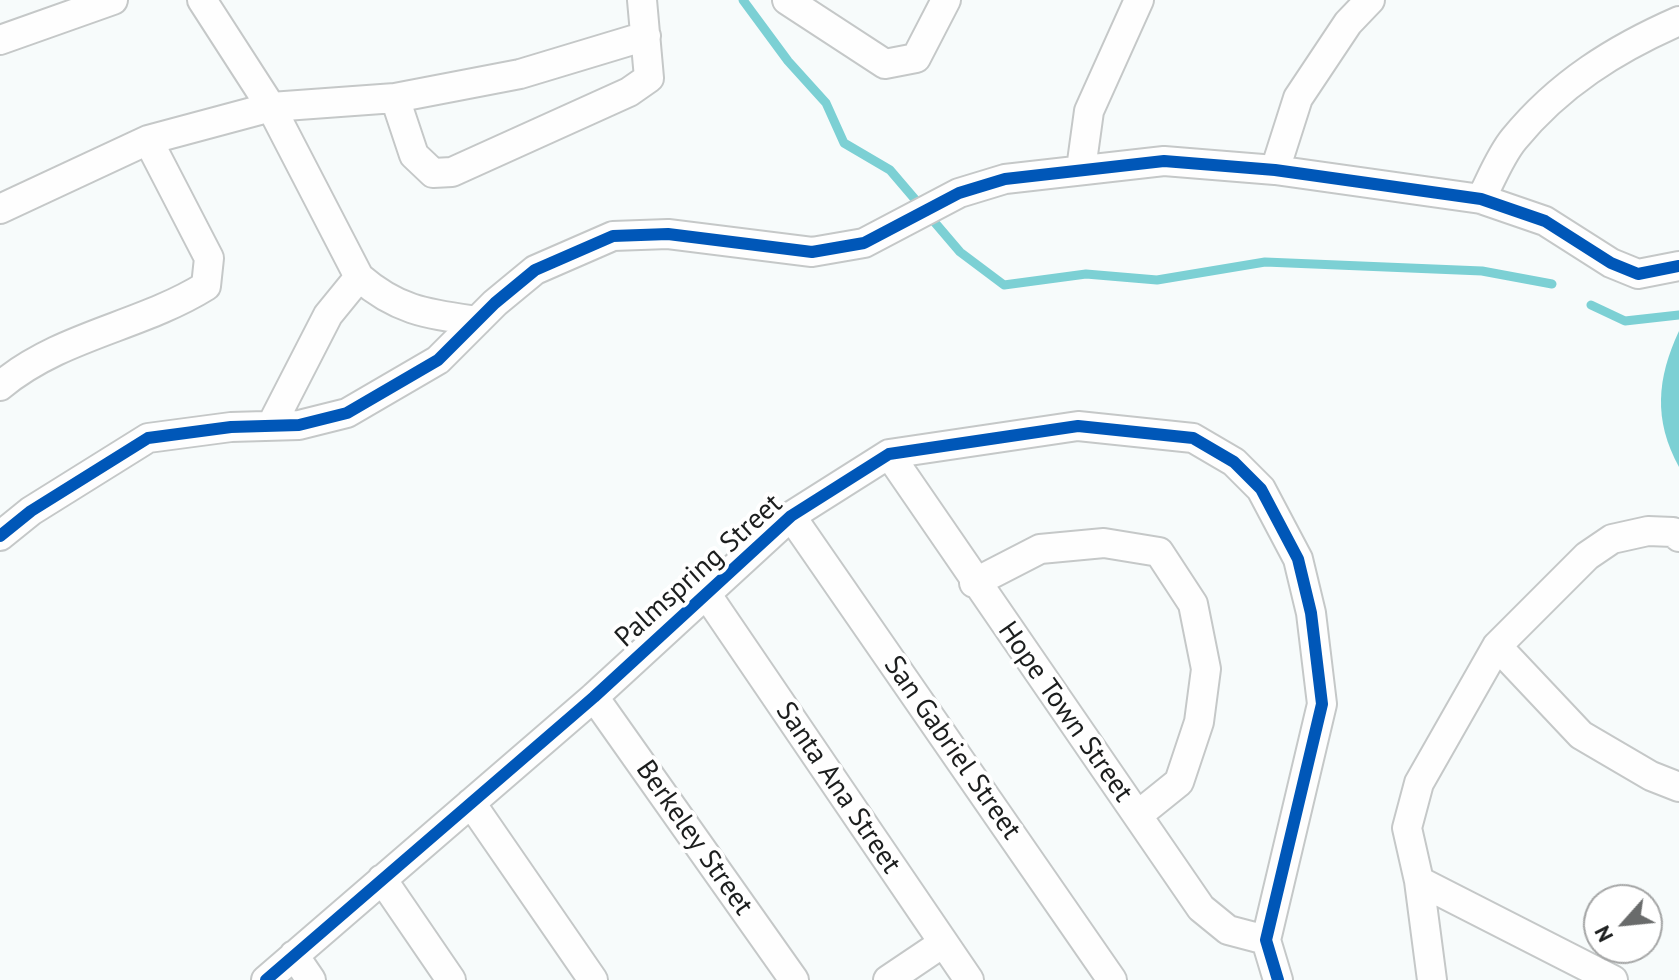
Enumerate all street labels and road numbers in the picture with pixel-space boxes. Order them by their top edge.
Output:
street label: Palmspring Street [609,487,789,655]
street label: Hope Town Street [990,615,1140,809]
street label: San Gabriel Street [876,650,1028,846]
street label: Santa Ana Street [768,696,908,880]
street label: Berkeley Street [628,754,760,922]

